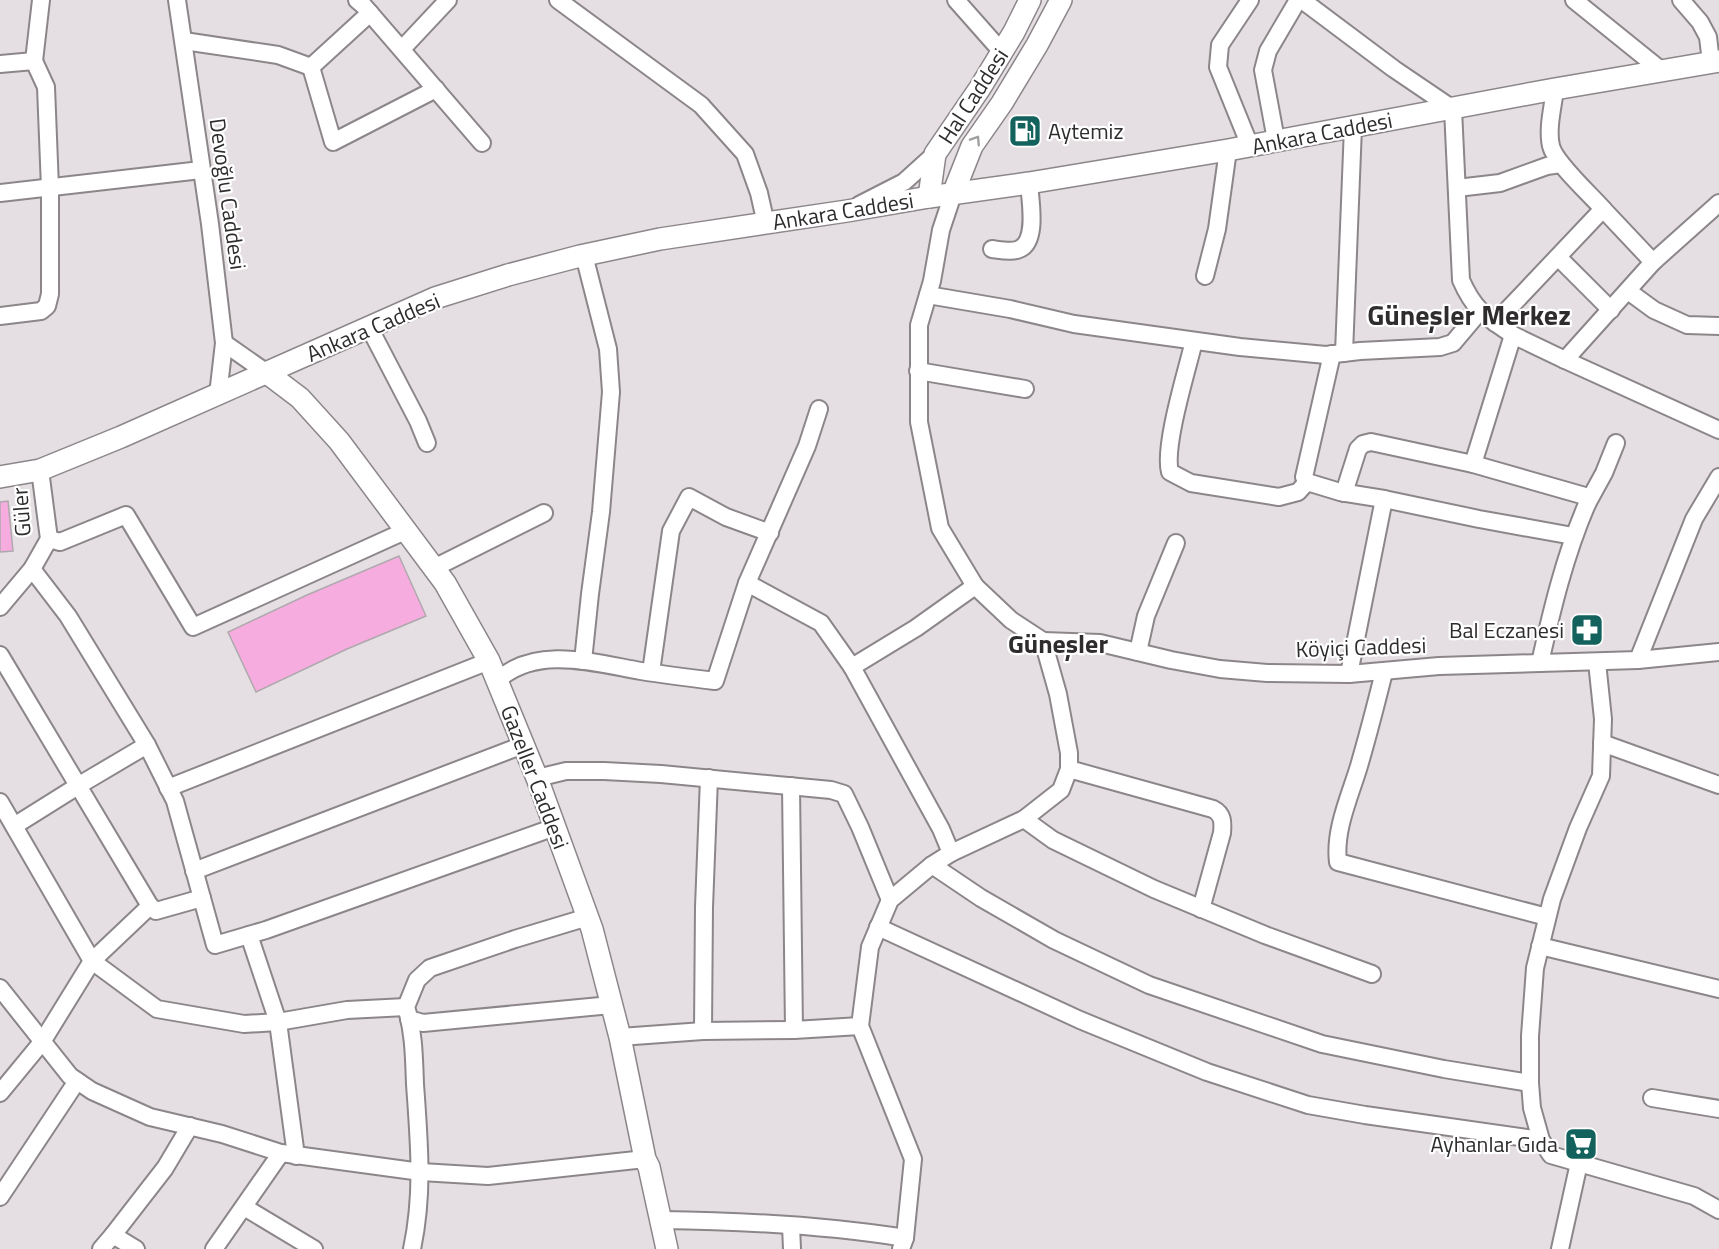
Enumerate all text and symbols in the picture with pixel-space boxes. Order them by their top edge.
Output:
street label: Hal Caddesi [929,41,1017,151]
street label: Ankara Caddesi [1249,103,1395,163]
fuel station icon: Aytemiz [1007,113,1043,149]
place label: Aytemiz [1048,114,1123,148]
street label: Devoğlu Caddesi [201,116,255,272]
one-way arrow [969,136,981,146]
street label: Ankara Caddesi [770,183,916,239]
street label: Ankara Caddesi [301,284,445,370]
district label: Güneşler Merkez [1367,293,1571,336]
street label: Güler [2,486,40,538]
pharmacy icon: Bal Eczanesi [1569,612,1605,648]
place label: Bal Eczanesi [1449,613,1564,647]
district label: Güneşler [1008,624,1108,663]
street label: Köyiçi Caddesi [1295,628,1427,666]
street label: Gazeller Caddesi [492,700,578,854]
supermarket icon: Ayhanlar Gıda [1563,1126,1599,1162]
place label: Ayhanlar Gıda [1430,1127,1558,1161]

